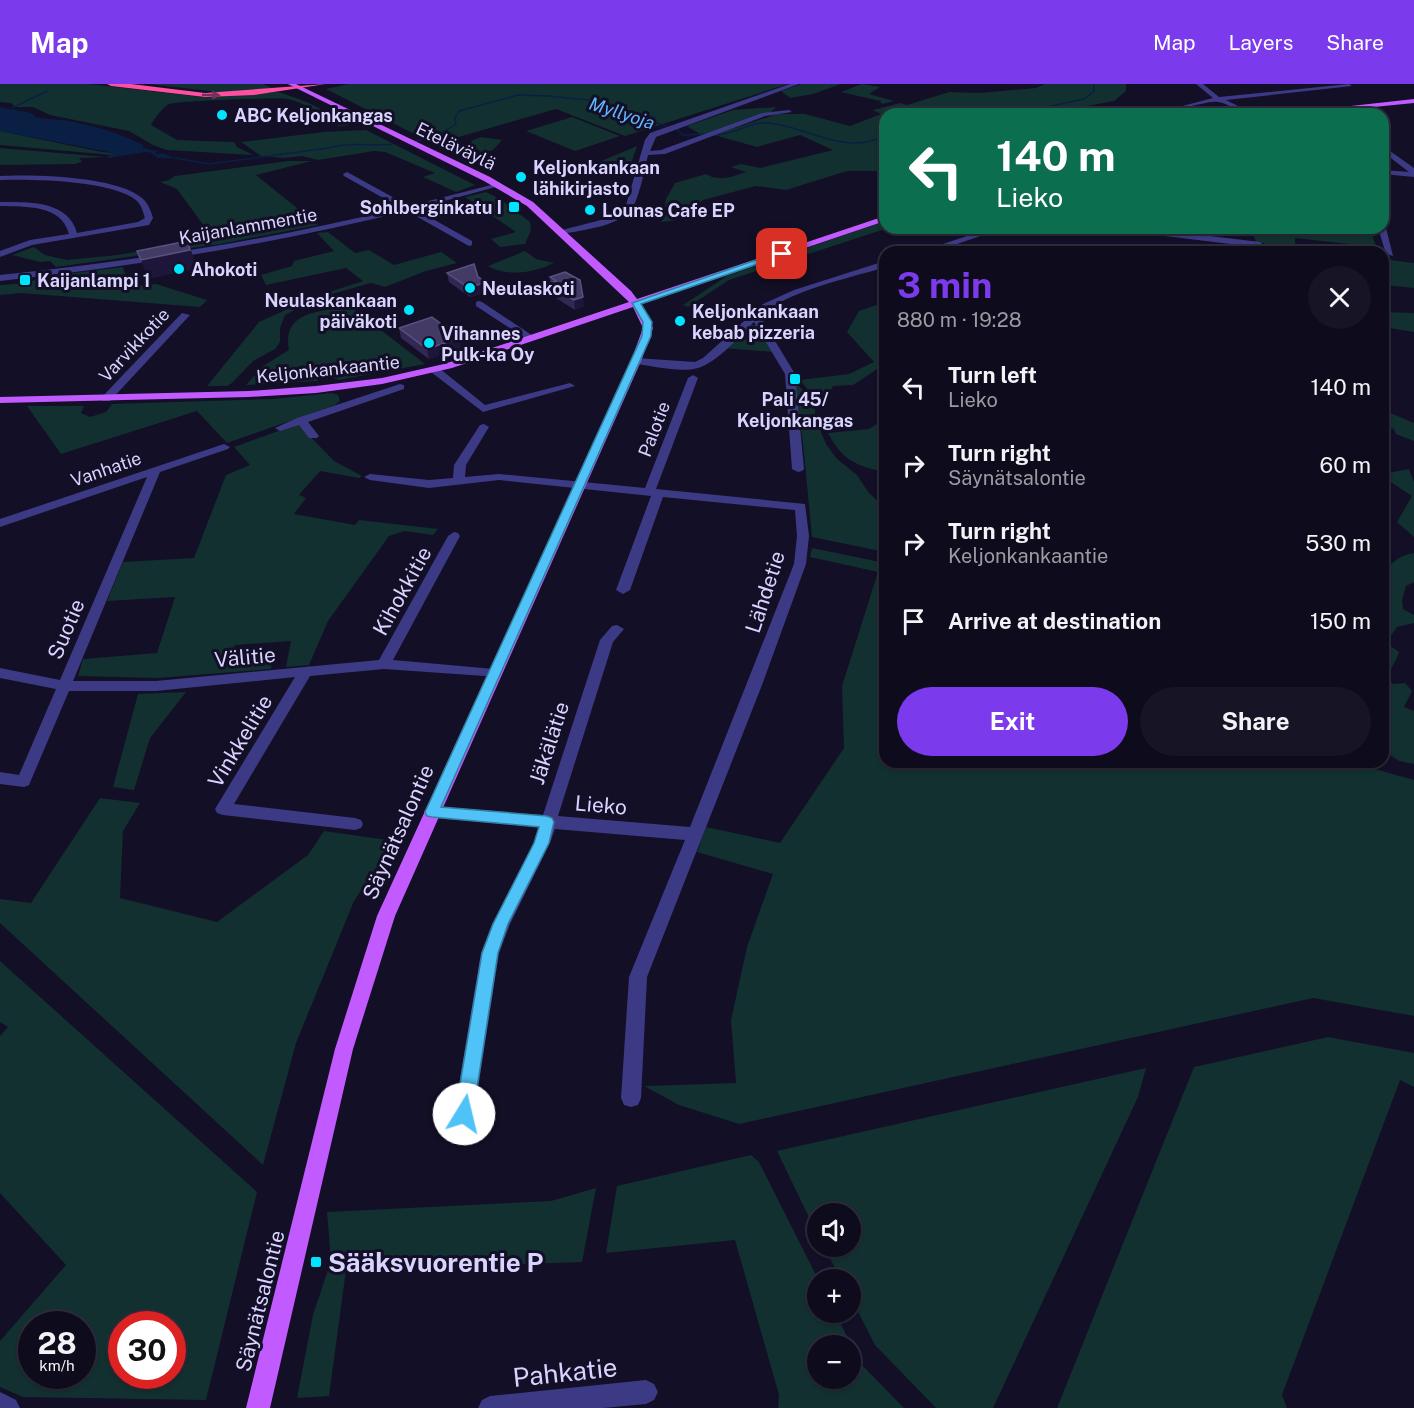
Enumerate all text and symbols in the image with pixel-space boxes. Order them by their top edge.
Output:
text: Map [30,26,89,59]
text: Map [1153,30,1196,55]
text: Layers [1229,30,1293,55]
text: Share [1326,30,1384,55]
one-way arrow [202,90,221,100]
water label: Myllyoja [587,93,657,133]
place label: ABC Keljonkangas [234,105,393,126]
marker: ABC Keljonkangas [215,108,229,122]
street label: Eteläväylä [413,118,499,174]
text: 140 m [996,131,1116,180]
icon: left [897,132,975,210]
place label: Keljonkankaan lähikirjasto [533,157,660,199]
marker: Keljonkankaan lähikirjasto [514,170,528,184]
text: Lieko [996,181,1063,213]
place label: Sohlberginkatu I [360,197,502,218]
marker: Sohlberginkatu I [507,200,521,214]
place label: Lounas Cafe EP [602,200,735,221]
marker: Lounas Cafe EP [583,203,597,217]
street label: Kaijanlammentie [177,204,319,248]
pin [756,228,807,279]
icon: arrive [765,237,798,270]
place label: Ahokoti [191,259,257,280]
marker: Ahokoti [172,262,186,276]
text: 3 min [897,264,992,306]
button: close [1308,266,1371,329]
place label: Kaijanlampi 1 [37,270,150,291]
marker: Kaijanlampi 1 [18,273,32,287]
place label: Neulaskoti [482,278,575,299]
marker: Neulaskoti [463,281,477,295]
place label: Neulaskankaan päiväkoti [265,290,397,332]
place label: Keljonkankaan kebab pizzeria [692,301,819,343]
marker: Neulaskankaan päiväkoti [402,303,416,317]
street label: Varvikkotie [94,304,174,386]
text: 880 m · 19:28 [897,308,1022,332]
marker: Keljonkankaan kebab pizzeria [673,314,687,328]
place label: Vihannes Pulk-ka Oy [441,323,534,365]
marker: Vihannes Pulk-ka Oy [422,336,436,350]
street label: Keljonkankaantie [255,351,401,387]
text: Turn left [948,362,1037,388]
icon: left [897,371,930,404]
marker: Pali 45/ Keljonkangas [788,372,802,386]
text: 140 m [1310,374,1371,400]
text: Lieko [948,388,998,412]
place label: Pali 45/ Keljonkangas [737,389,853,431]
street label: Palotie [634,398,674,460]
text: Turn right [948,440,1051,466]
street label: Vanhatie [68,447,144,491]
icon: right [897,449,930,482]
text: 60 m [1320,452,1371,478]
text: Säynätsalontie [948,466,1086,490]
text: Turn right [948,518,1051,544]
icon: right [897,527,930,560]
text: 530 m [1305,530,1371,556]
street label: Kihokkitie [367,542,437,640]
text: Keljonkankaantie [948,544,1108,568]
street label: Lähdetie [740,548,790,636]
street label: Suotie [42,595,90,663]
icon: arrive [897,605,930,638]
text: Arrive at destination [948,608,1161,634]
text: 150 m [1310,608,1371,634]
street label: Välitie [213,642,277,672]
button: Exit [897,687,1128,756]
button: Share [1140,687,1371,756]
street label: Vinkkelitie [203,690,277,792]
street label: Jäkälätie [524,698,574,788]
street label: Säynätsalontie [357,761,439,903]
street label: Lieko [574,790,628,820]
position arrow [432,1082,496,1146]
map controls [807,1203,861,1389]
button: sound [807,1203,861,1257]
street label: Säynätsalontie [230,1228,290,1374]
place label: Sääksvuorentie P [328,1247,543,1278]
marker: Sääksvuorentie P [309,1255,323,1269]
button: + [807,1269,861,1323]
speed limit sign: 30 [108,1311,186,1389]
text: 28 [37,1325,77,1361]
button: − [807,1335,861,1389]
street label: Pahkatie [511,1351,619,1393]
text: km/h [39,1357,75,1374]

